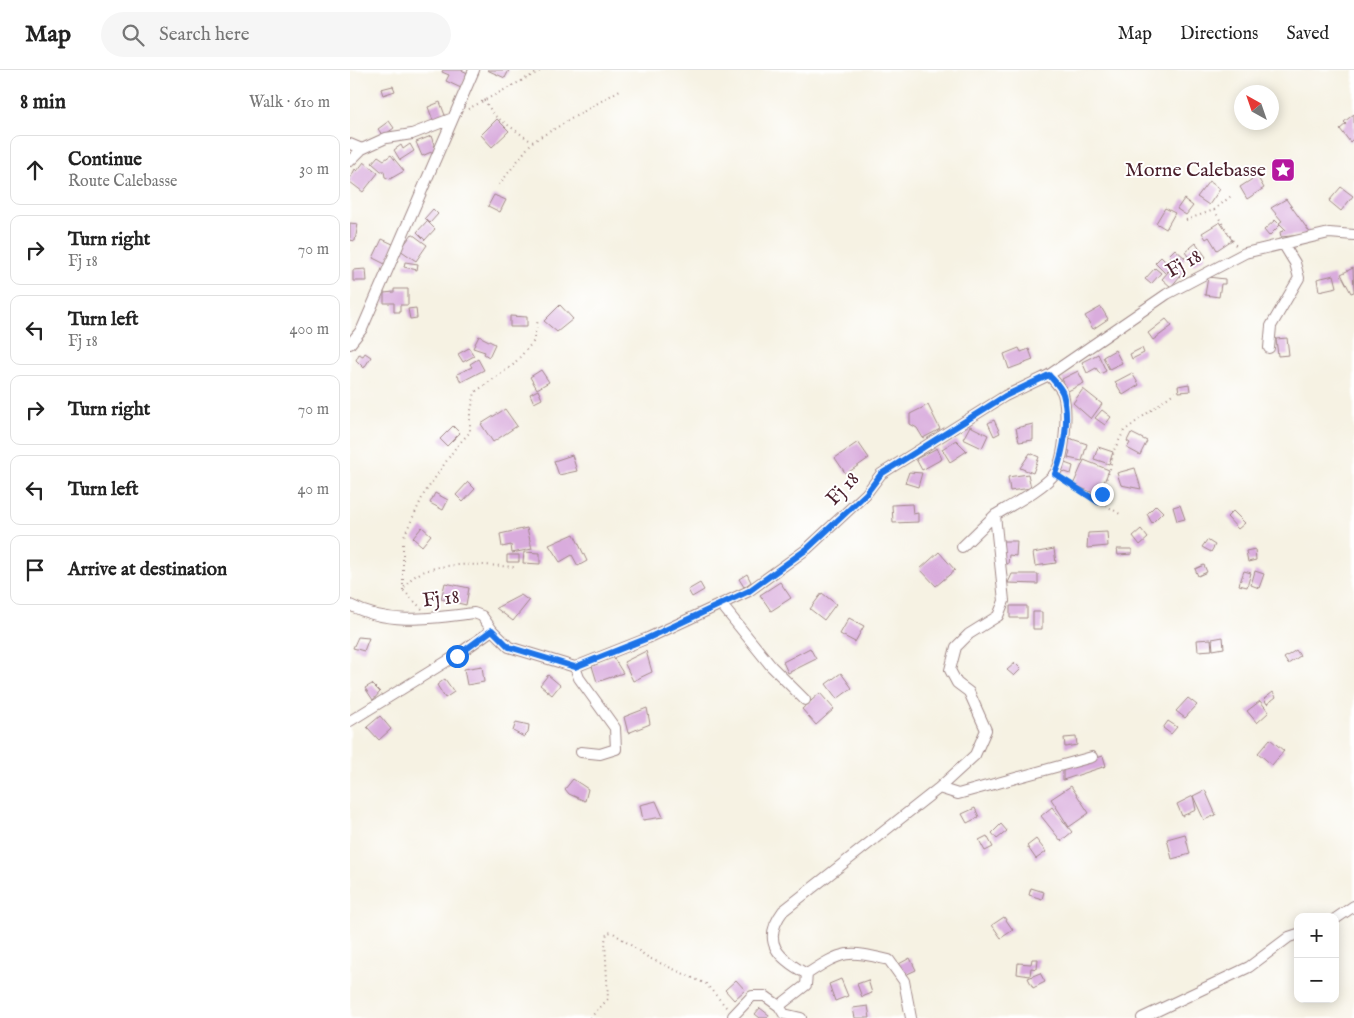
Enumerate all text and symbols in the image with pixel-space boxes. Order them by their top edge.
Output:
search box [101,12,451,57]
text: Map [25,19,71,50]
icon: search [119,21,147,49]
text: Search here [159,23,250,47]
text: Map [1118,23,1152,46]
text: Directions [1180,23,1258,46]
text: Saved [1286,23,1329,46]
north arrow [1234,85,1279,130]
text: 8 min [20,89,66,116]
text: Walk · 610 m [249,93,330,113]
text: Continue [68,148,142,172]
icon: ahead [21,156,49,184]
place icon: Morne Calebasse [1270,157,1296,183]
place label: Morne Calebasse [1125,158,1266,183]
text: 30 m [299,160,329,180]
text: Route Calebasse [68,172,177,192]
text: Turn right [68,228,150,252]
icon: right [21,236,49,264]
text: 70 m [298,240,329,260]
street label: Fj 18 [1162,244,1206,284]
text: Fj 18 [68,252,98,272]
text: Turn left [68,308,139,332]
icon: left [21,316,49,344]
text: 400 m [290,320,329,340]
text: Fj 18 [68,332,98,352]
icon: right [21,396,49,424]
text: Turn right [68,398,150,422]
text: 70 m [298,400,329,420]
street label: Fj 18 [821,467,865,511]
icon: left [21,476,49,504]
text: Turn left [68,478,139,502]
text: 40 m [297,480,329,500]
route end [1091,483,1114,506]
icon: arrive [21,556,49,584]
text: Arrive at destination [68,558,227,582]
street label: Fj 18 [421,585,461,613]
route start [446,645,469,668]
map controls [1294,913,1339,1003]
button: + [1294,913,1339,958]
button: − [1294,958,1339,1003]

